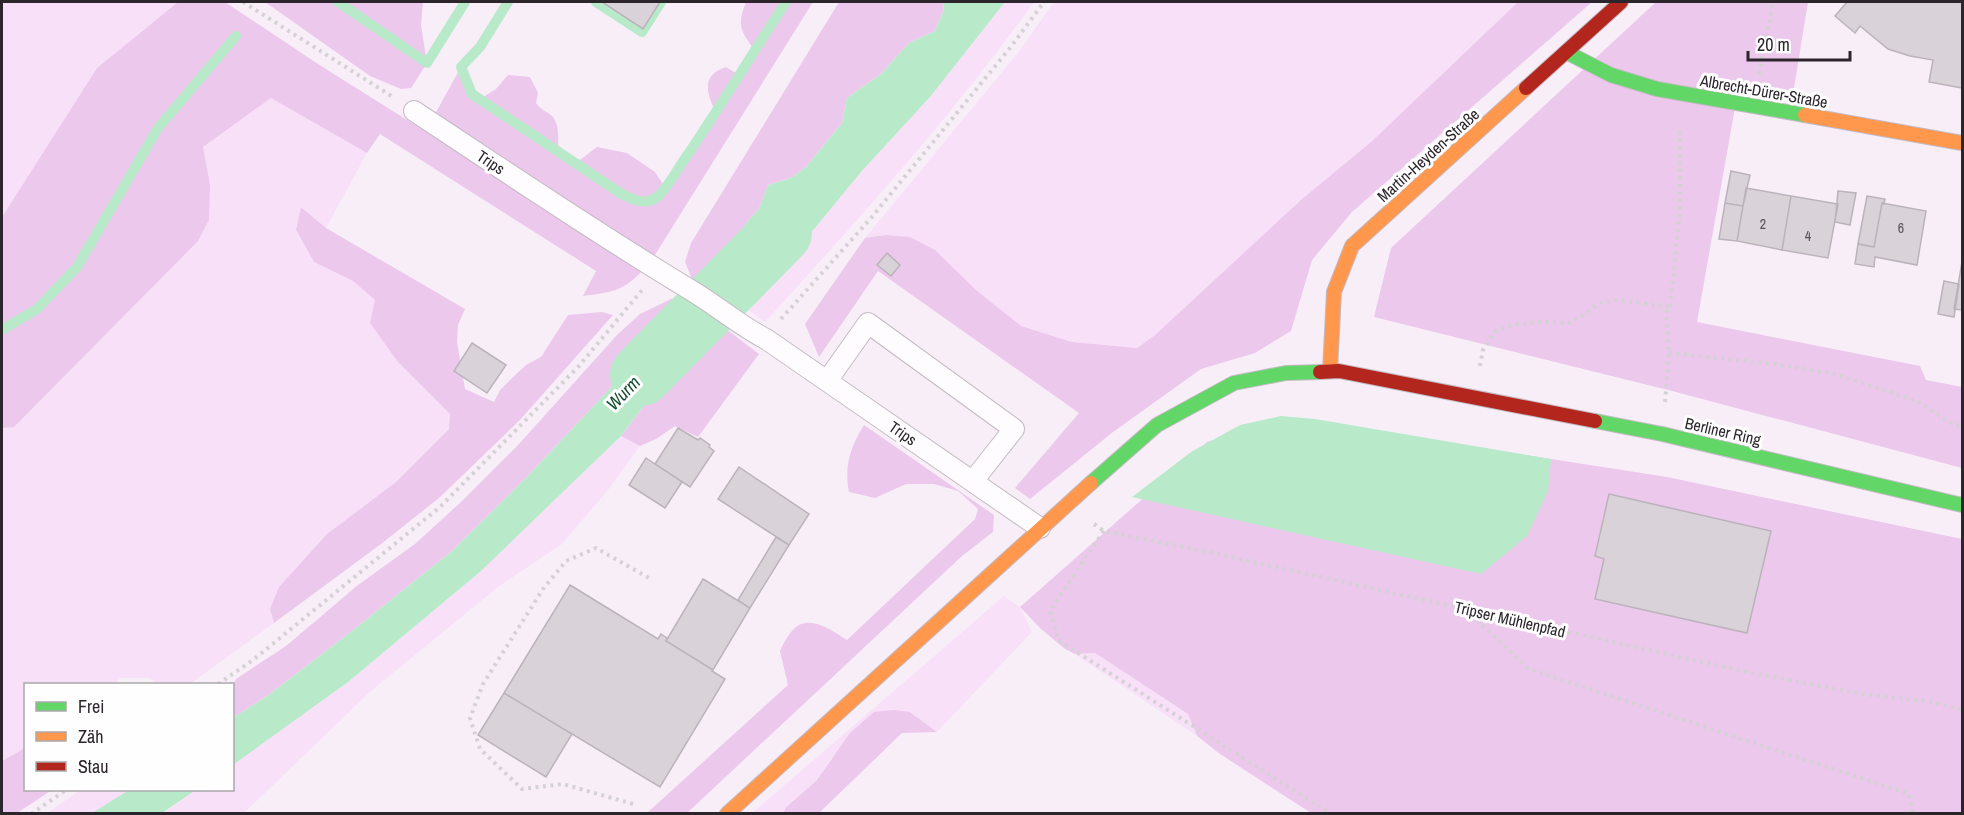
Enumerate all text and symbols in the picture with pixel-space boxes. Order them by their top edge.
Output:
scale bar [1748,24,1850,62]
text: 20 m [1757,32,1790,57]
street label: Albrecht-Dürer-Straße [1698,69,1829,113]
street label: Martin-Heyden-Straße [1372,103,1484,207]
street label: Trips [473,145,509,179]
house number: 2 [1760,215,1766,233]
house number: 6 [1898,219,1904,237]
house number: 4 [1805,227,1812,245]
water label: Wurm [600,370,646,416]
street label: Berliner Ring [1683,412,1764,451]
street label: Trips [885,416,921,450]
street label: Tripser Mühlenpfad [1452,596,1568,642]
legend [24,683,234,791]
text: Frei [78,694,104,719]
text: Zäh [78,724,103,749]
text: Stau [78,754,108,779]

